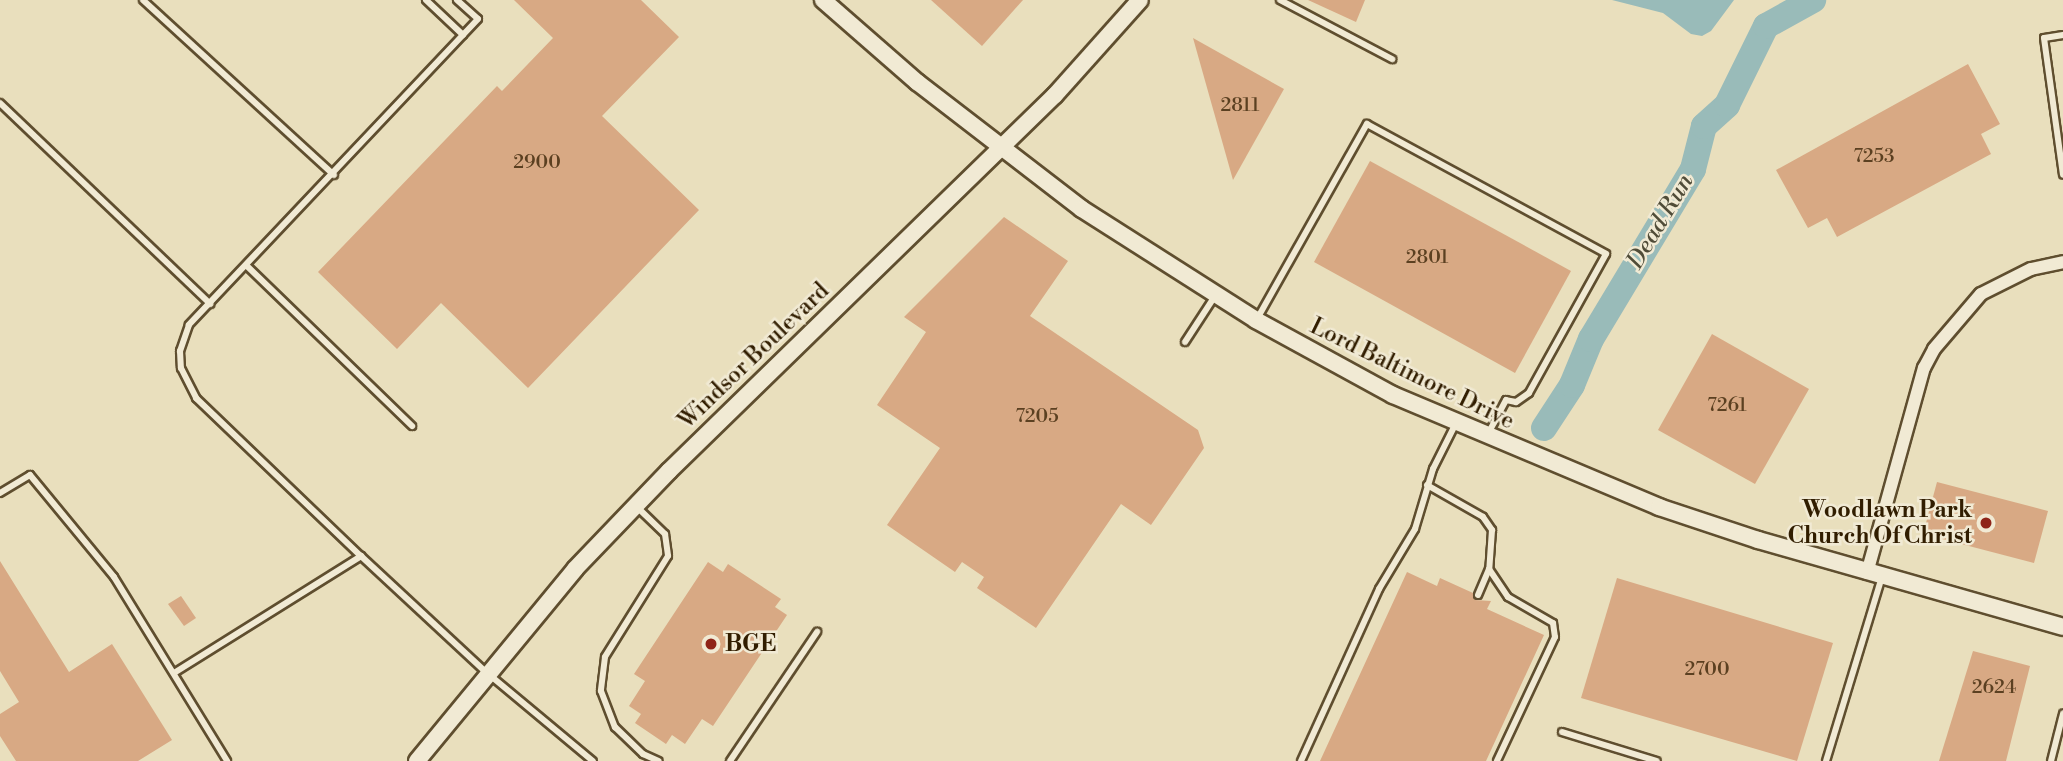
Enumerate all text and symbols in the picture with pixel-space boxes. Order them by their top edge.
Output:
house number: 2811 [1220,95,1260,117]
house number: 7253 [1853,146,1895,168]
house number: 2900 [513,152,561,174]
water label: Dead Run [1621,169,1701,275]
house number: 2801 [1406,247,1448,269]
street label: Windsor Boulevard [673,277,835,435]
street label: Lord Baltimore Drive [1305,313,1519,435]
house number: 7261 [1707,395,1747,417]
house number: 7205 [1015,406,1059,428]
place label: Woodlawn Park Church Of Christ [1787,496,1972,550]
marker: Woodlawn Park Church Of Christ [1978,515,1994,531]
place label: BGE [725,630,776,658]
marker: BGE [703,636,719,652]
house number: 2700 [1684,659,1730,681]
house number: 2624 [1972,677,2016,699]

